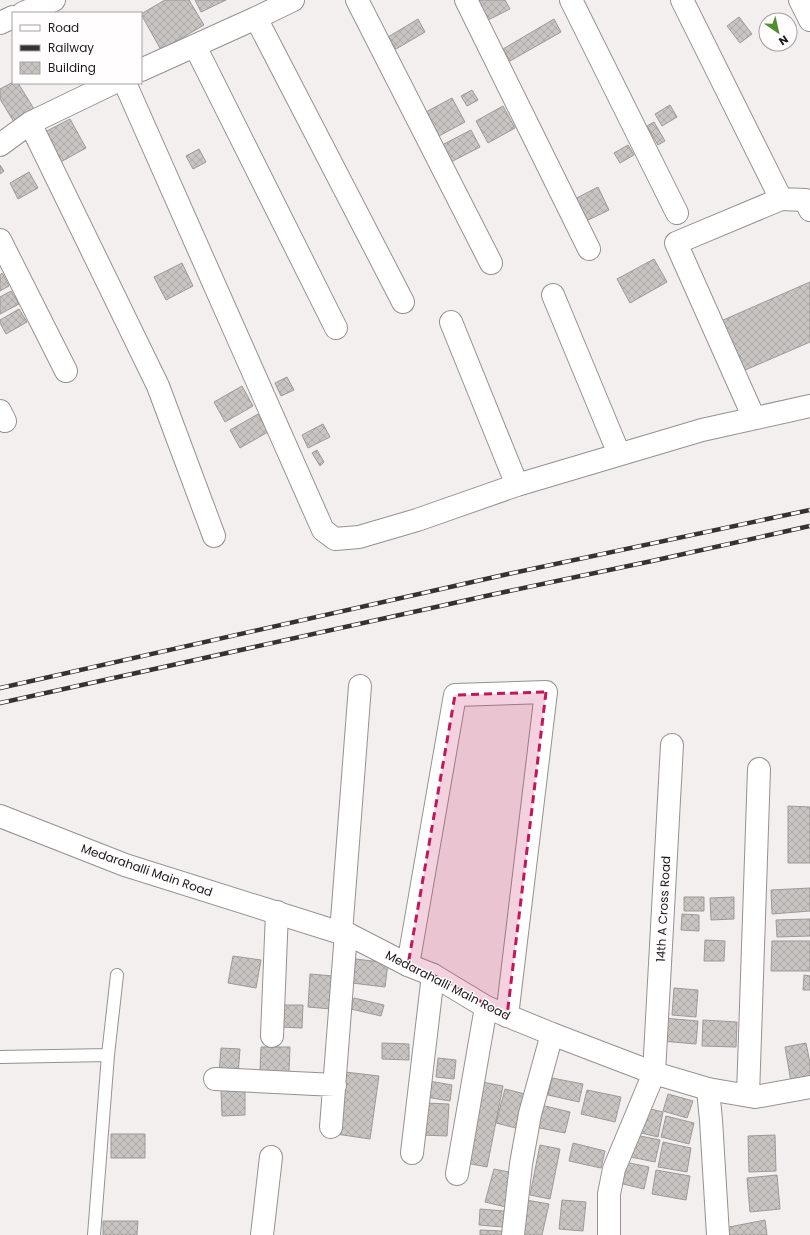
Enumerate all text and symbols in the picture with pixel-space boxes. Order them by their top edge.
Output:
legend [12,12,142,84]
north arrow [758,12,798,52]
text: Road [48,19,79,36]
text: N [776,31,791,49]
text: Railway [48,39,94,56]
text: Building [48,59,96,76]
street label: Medarahalli Main Road [79,840,215,900]
street label: 14th A Cross Road [652,855,674,963]
street label: Medarahalli Main Road [383,946,513,1024]

